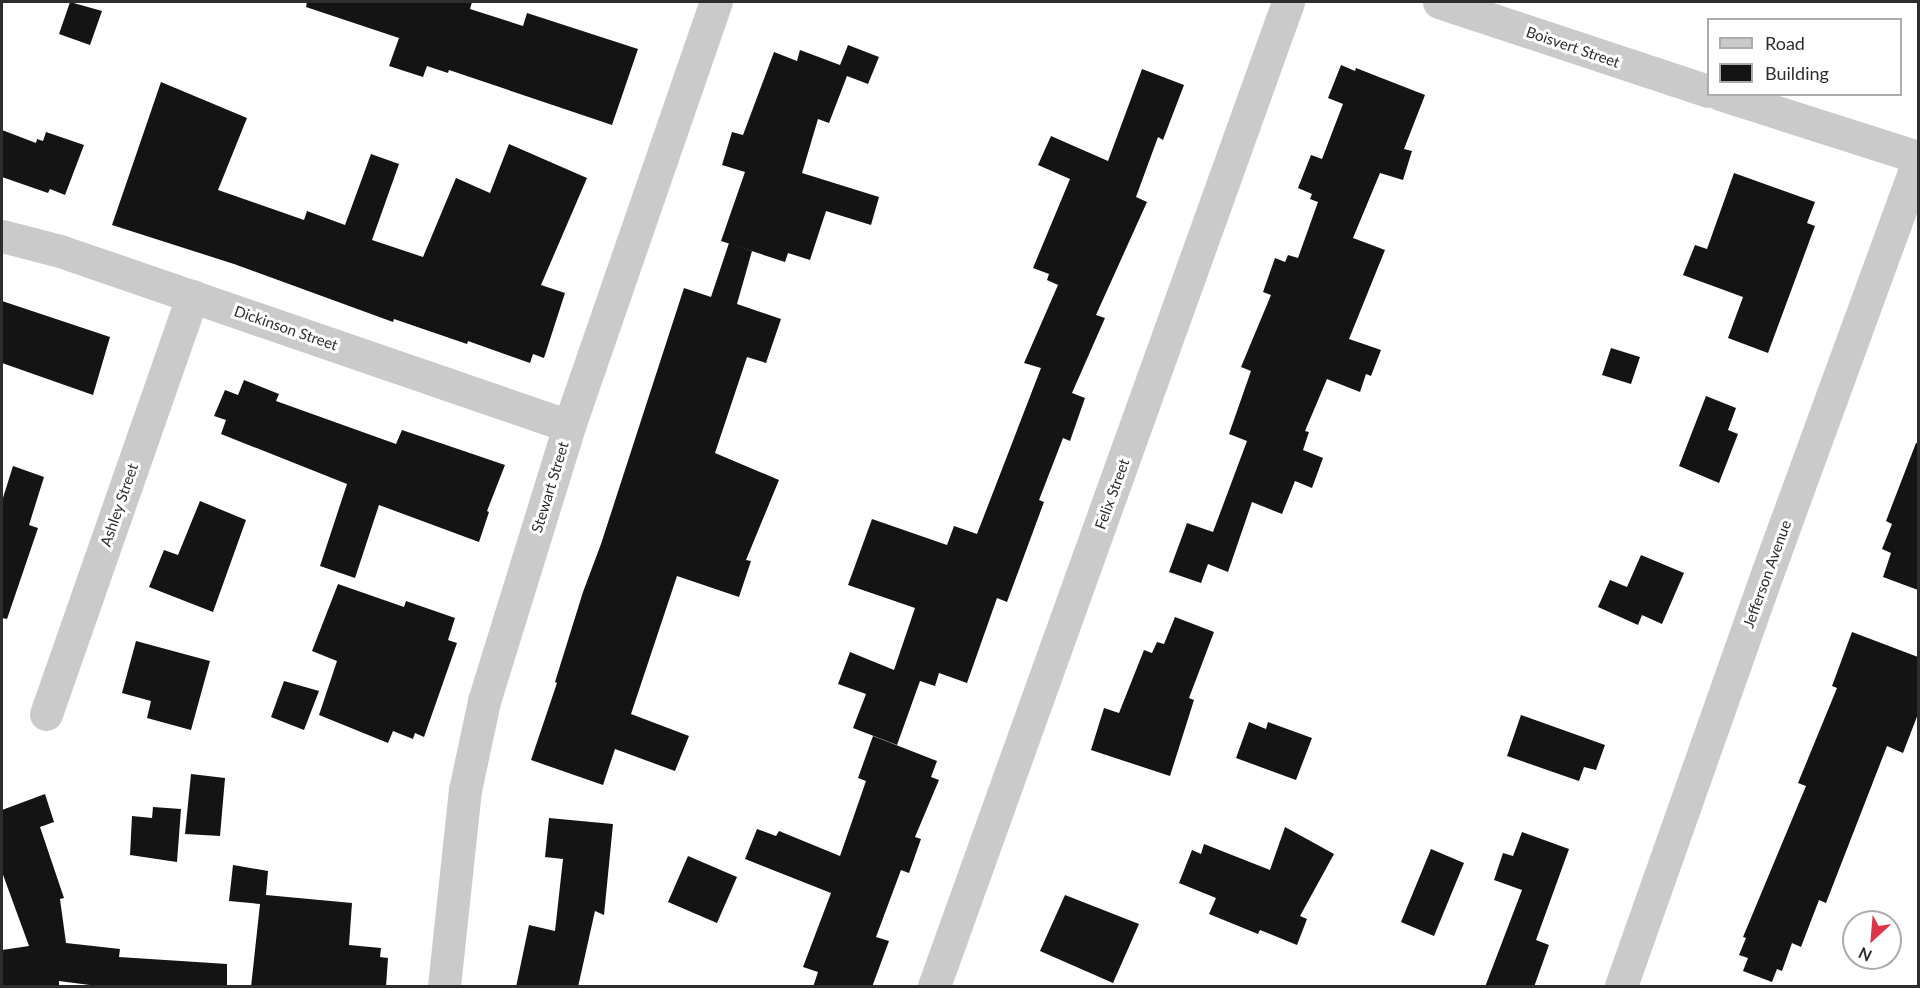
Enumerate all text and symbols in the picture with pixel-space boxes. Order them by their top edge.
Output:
legend [1707,18,1902,96]
street label: Boisvert Street [1524,23,1622,71]
text: Road [1765,32,1805,54]
text: Building [1765,62,1829,84]
street label: Dickinson Street [232,302,340,354]
street label: Stewart Street [528,439,572,535]
street label: Felix Street [1091,456,1133,532]
street label: Ashley Street [96,461,142,549]
street label: Jefferson Avenue [1739,517,1795,631]
north arrow [1842,910,1902,970]
text: N [1855,944,1874,966]

